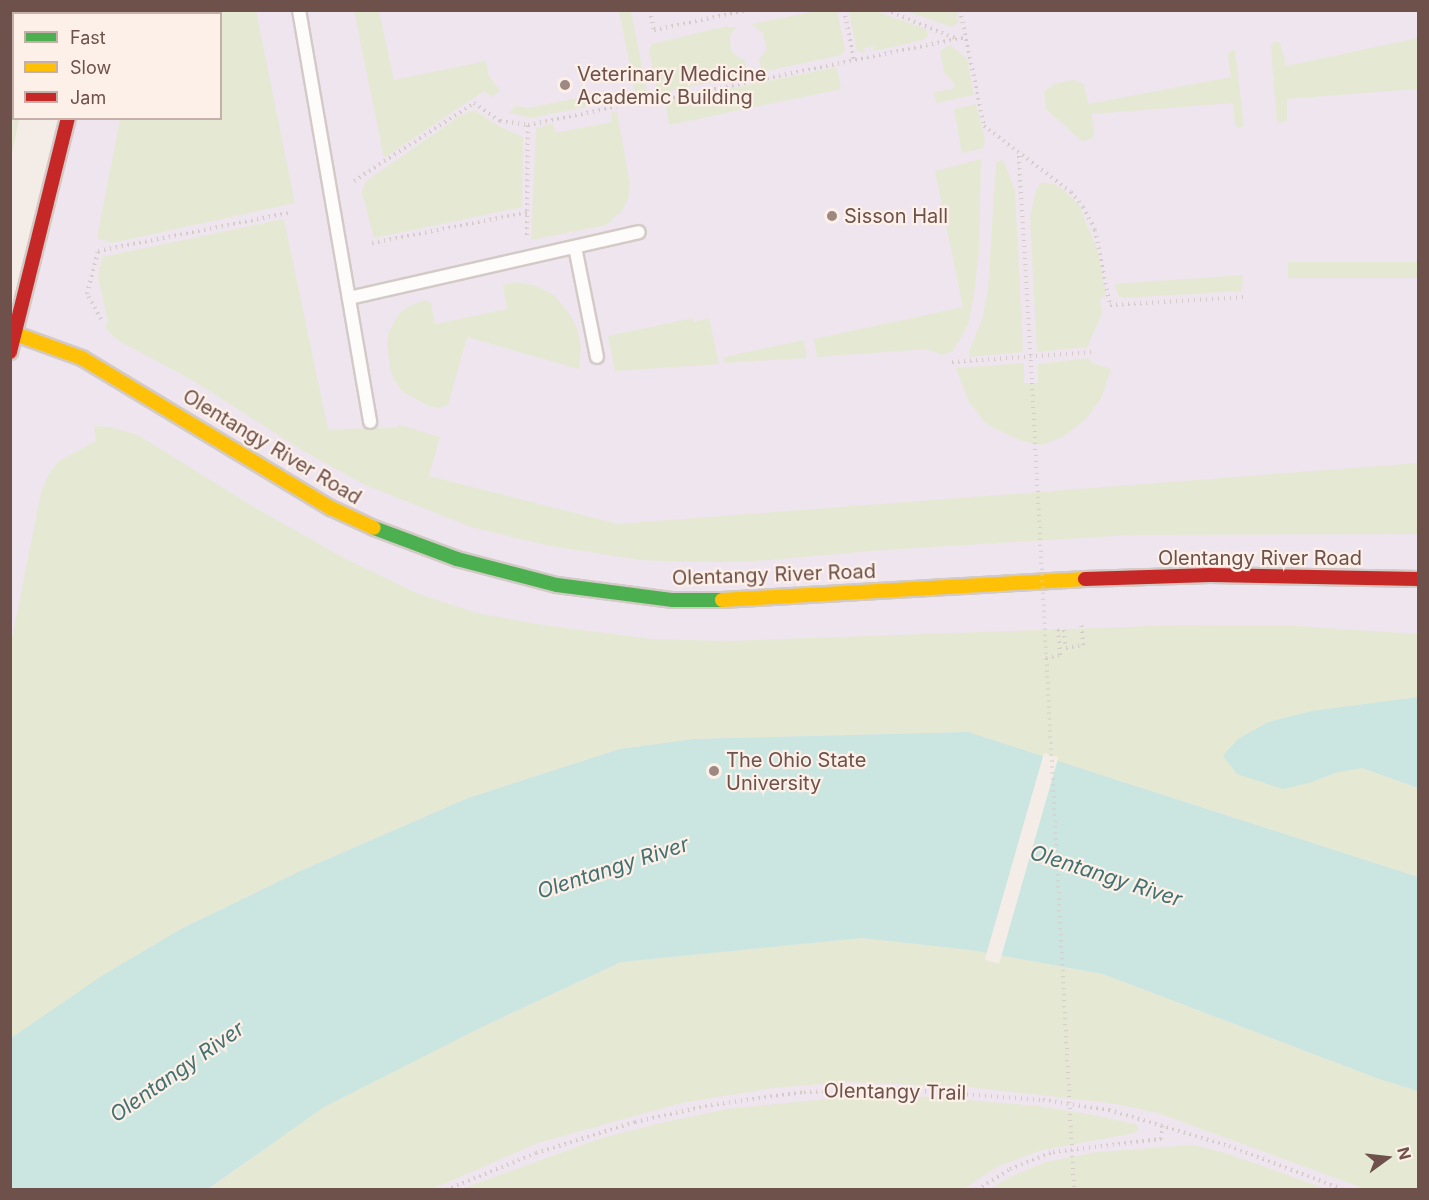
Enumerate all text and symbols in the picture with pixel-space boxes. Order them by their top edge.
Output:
legend [12,12,222,120]
text: Fast [70,27,106,48]
text: Slow [70,57,111,78]
place label: Veterinary Medicine Academic Building [577,62,766,109]
marker: Veterinary Medicine Academic Building [558,78,572,92]
text: Jam [70,87,106,108]
place label: Sisson Hall [844,204,948,228]
marker: Sisson Hall [825,209,839,223]
street label: Olentangy River Road [178,384,366,510]
street label: Olentangy River Road [1158,546,1362,570]
street label: Olentangy River Road [672,559,876,591]
place label: The Ohio State University [726,748,866,795]
marker: The Ohio State University [707,764,721,778]
water label: Olentangy River [534,832,692,904]
water label: Olentangy River [1027,840,1185,912]
water label: Olentangy River [105,1016,249,1128]
street label: Olentangy Trail [823,1079,967,1105]
north arrow [1357,1128,1417,1188]
text: N [1393,1145,1416,1162]

